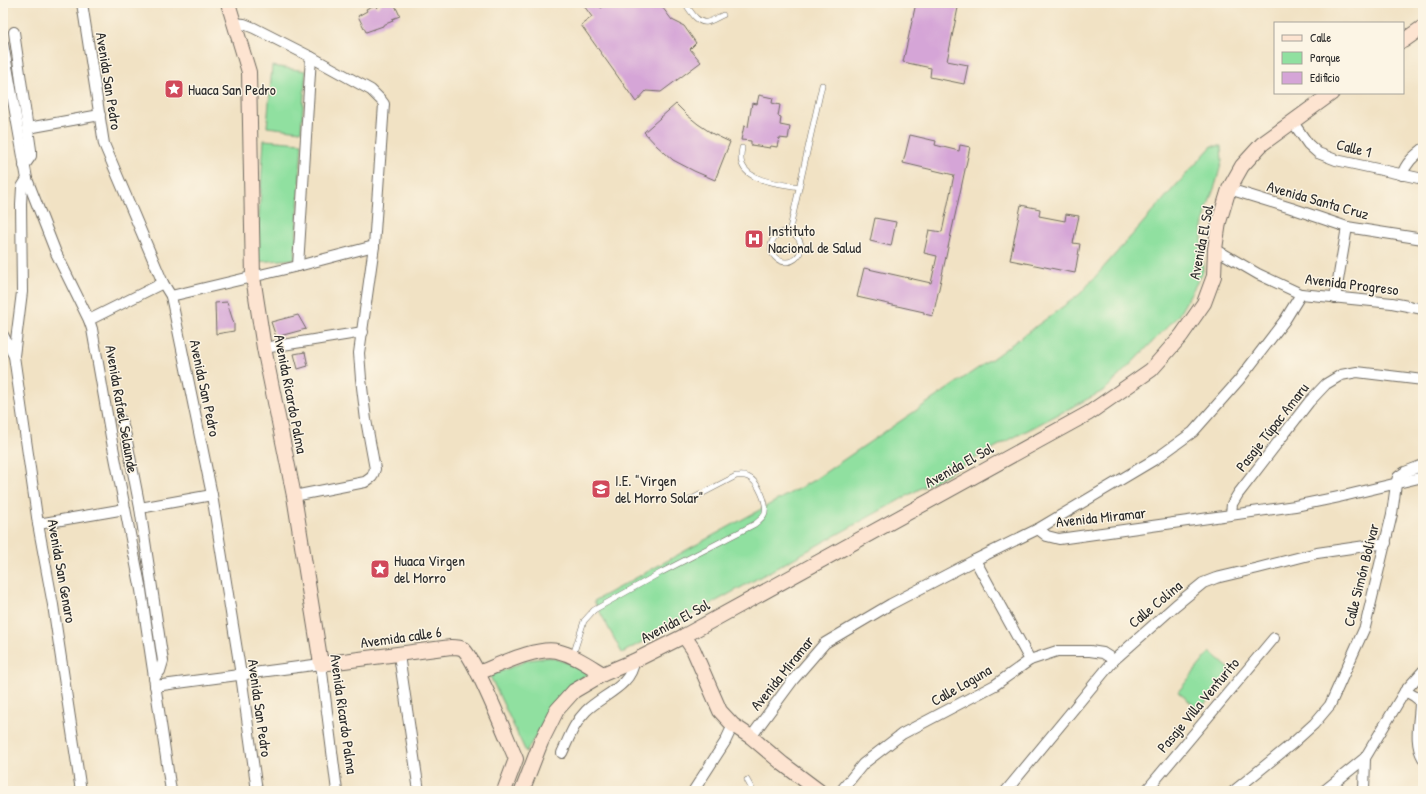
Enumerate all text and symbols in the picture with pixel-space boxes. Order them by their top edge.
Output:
legend [1274,22,1404,94]
text: Calle [1310,29,1331,46]
street label: Avenida San Pedro [91,31,127,131]
text: Parque [1310,49,1340,66]
text: Edificio [1310,69,1340,86]
place icon: Huaca San Pedro [163,78,185,100]
place label: Huaca San Pedro [188,79,276,100]
street label: Calle 1 [1334,134,1374,162]
street label: Avenida Santa Cruz [1265,175,1372,225]
street label: Avenida El Sol [1183,203,1219,281]
place label: Instituto Nacional de Salud [768,220,861,258]
hospital icon: Instituto Nacional de Salud [743,228,765,250]
street label: Avenida Progreso [1304,268,1400,300]
street label: Avenida Ricardo Palma [269,333,313,455]
street label: Avenida San Pedro [184,338,226,438]
street label: Avenida Rafael Selaunde [100,344,144,475]
street label: Pasaje Túpac Amaru [1231,378,1313,476]
street label: Avenida El Sol [921,437,997,493]
place label: I.E. "Virgen del Morro Solar" [615,470,703,508]
school or university icon: I.E. "Virgen del Morro Solar" [590,478,612,500]
street label: Avenida Miramar [1055,502,1147,532]
street label: Avenida San Genaro [43,517,81,625]
street label: Calle Simón Bolívar [1338,521,1384,629]
place label: Huaca Virgen del Morro [394,550,465,588]
place icon: Huaca Virgen del Morro [369,558,391,580]
street label: Calle Colina [1124,575,1186,633]
street label: Avenida El Sol [637,594,713,648]
street label: Avemida calle 6 [359,621,443,653]
street label: Avenida Miramar [745,631,819,715]
street label: Avenida Ricardo Palma [325,653,363,775]
street label: Pasaje Villa Venturito [1152,653,1244,757]
street label: Avenida San Pedro [243,658,277,758]
street label: Calle Laguna [927,659,995,711]

